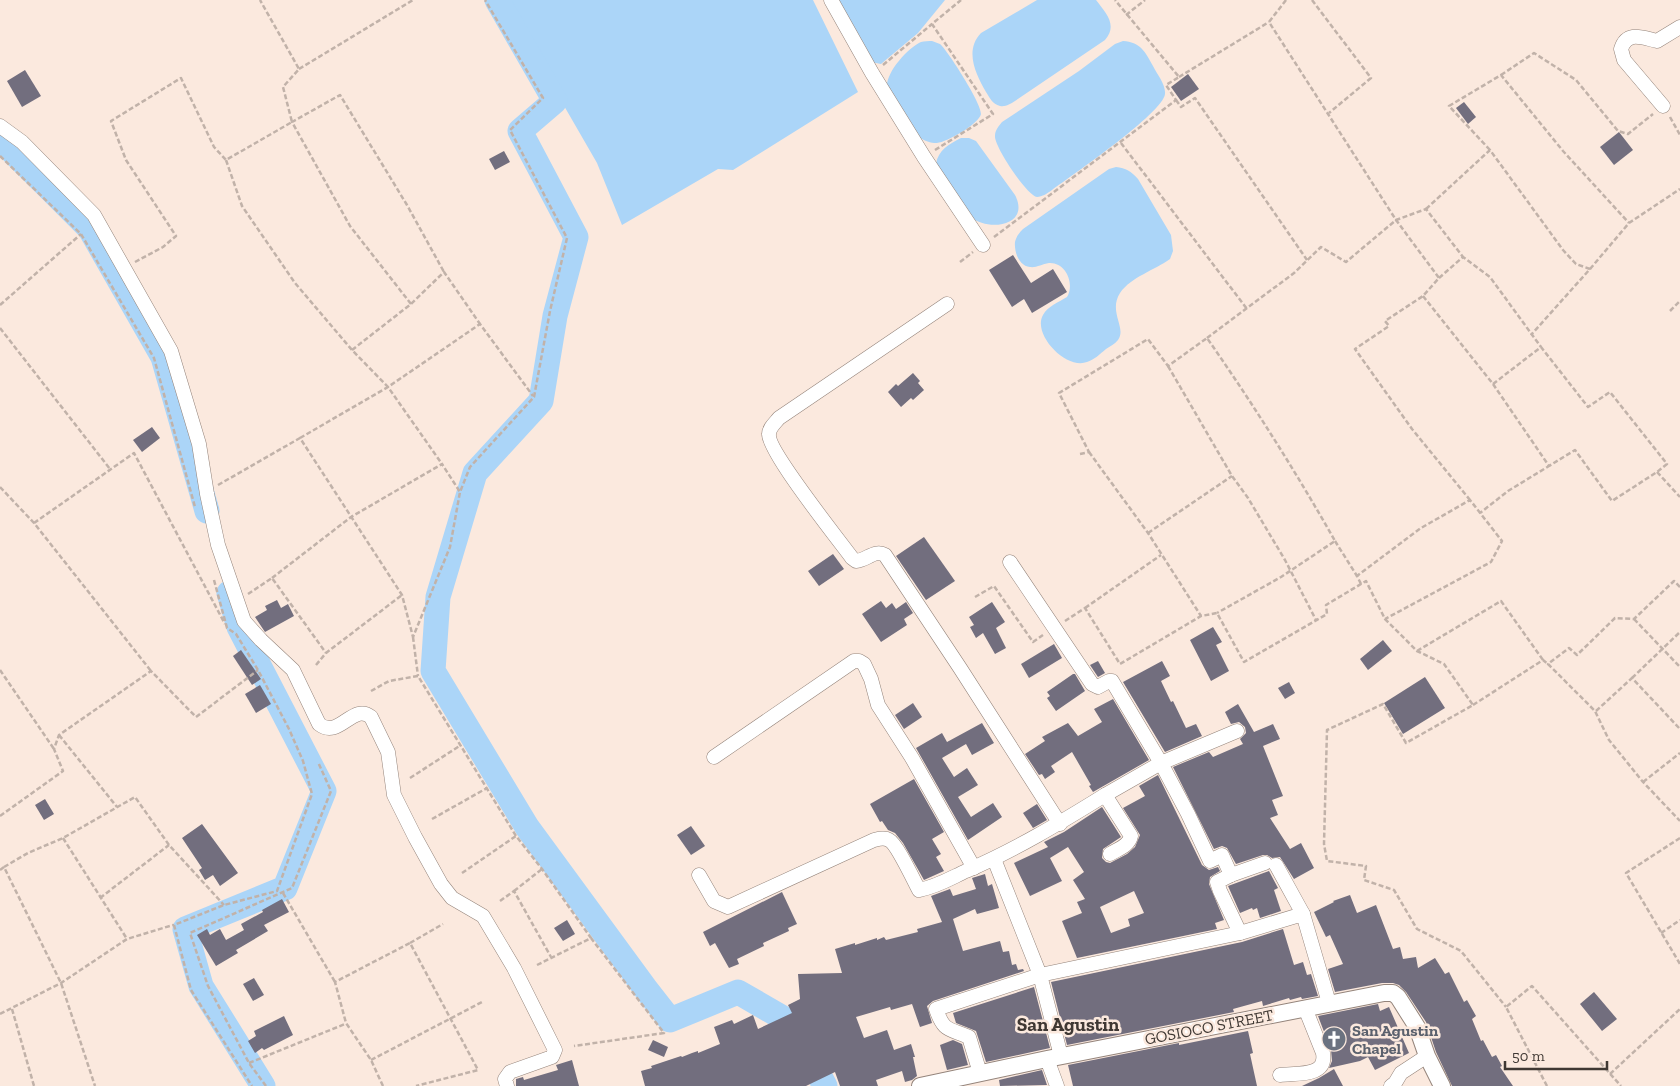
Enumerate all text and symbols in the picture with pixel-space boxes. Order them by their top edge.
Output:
street label: GOSIOCO STREET [1143,1005,1275,1049]
district label: San Agustin [1017,1013,1120,1036]
place label: San Agustin Chapel [1352,1021,1439,1058]
church icon: San Agustin Chapel [1321,1026,1347,1052]
scale bar [1505,1038,1608,1070]
text: 50 m [1512,1047,1545,1065]

